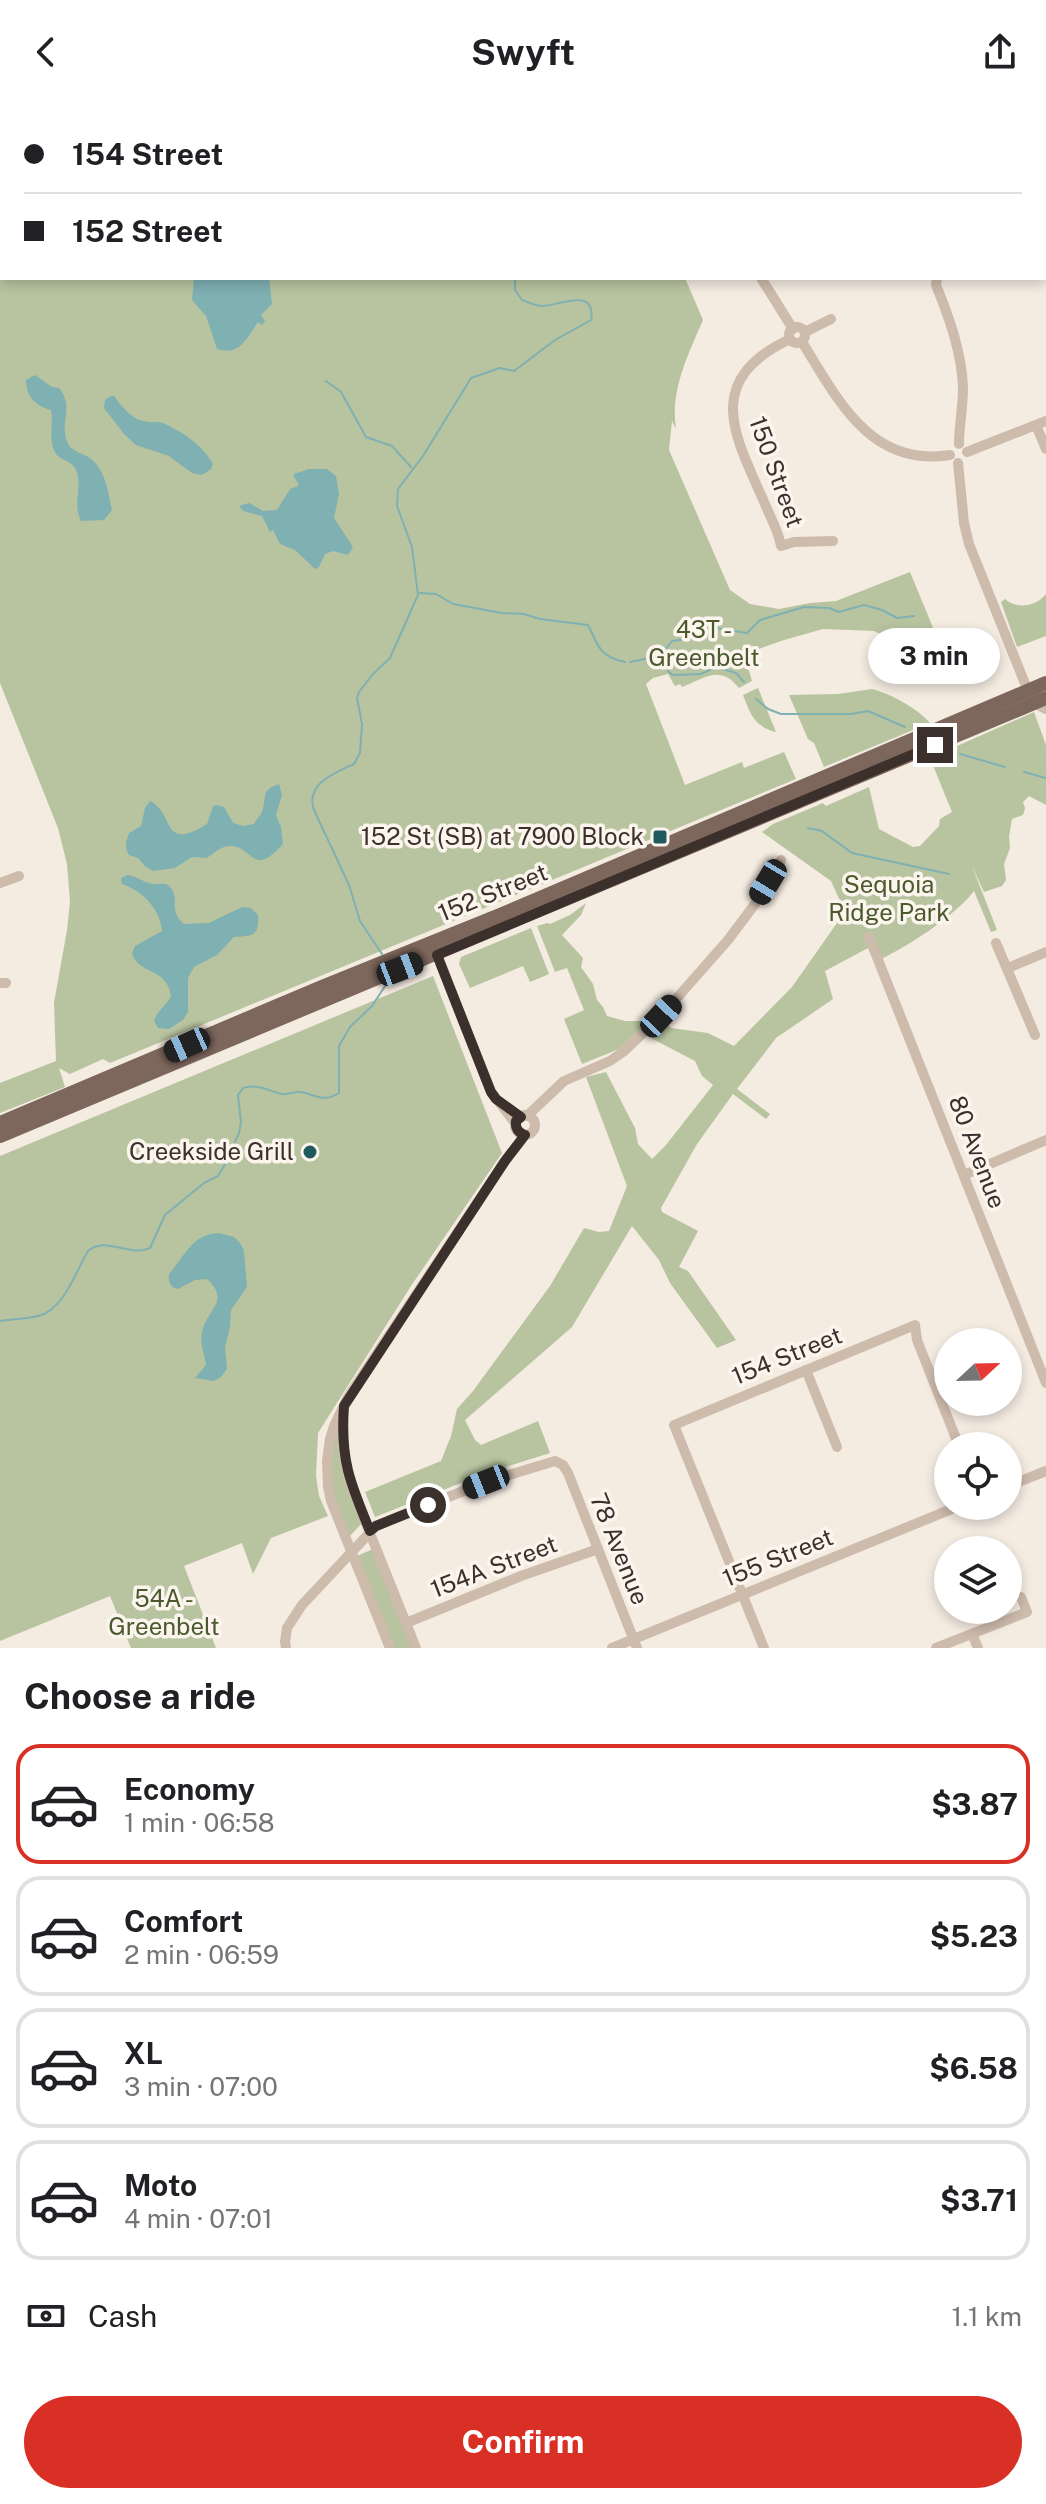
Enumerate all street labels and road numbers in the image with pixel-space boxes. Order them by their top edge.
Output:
street label: 150 Street [744,412,810,531]
street label: 152 Street [434,857,551,927]
street label: 80 Avenue [944,1091,1012,1212]
street label: 154 Street [728,1320,846,1390]
street label: 78 Avenue [585,1489,655,1608]
street label: 155 Street [718,1522,837,1592]
street label: 154A Street [426,1529,561,1603]

